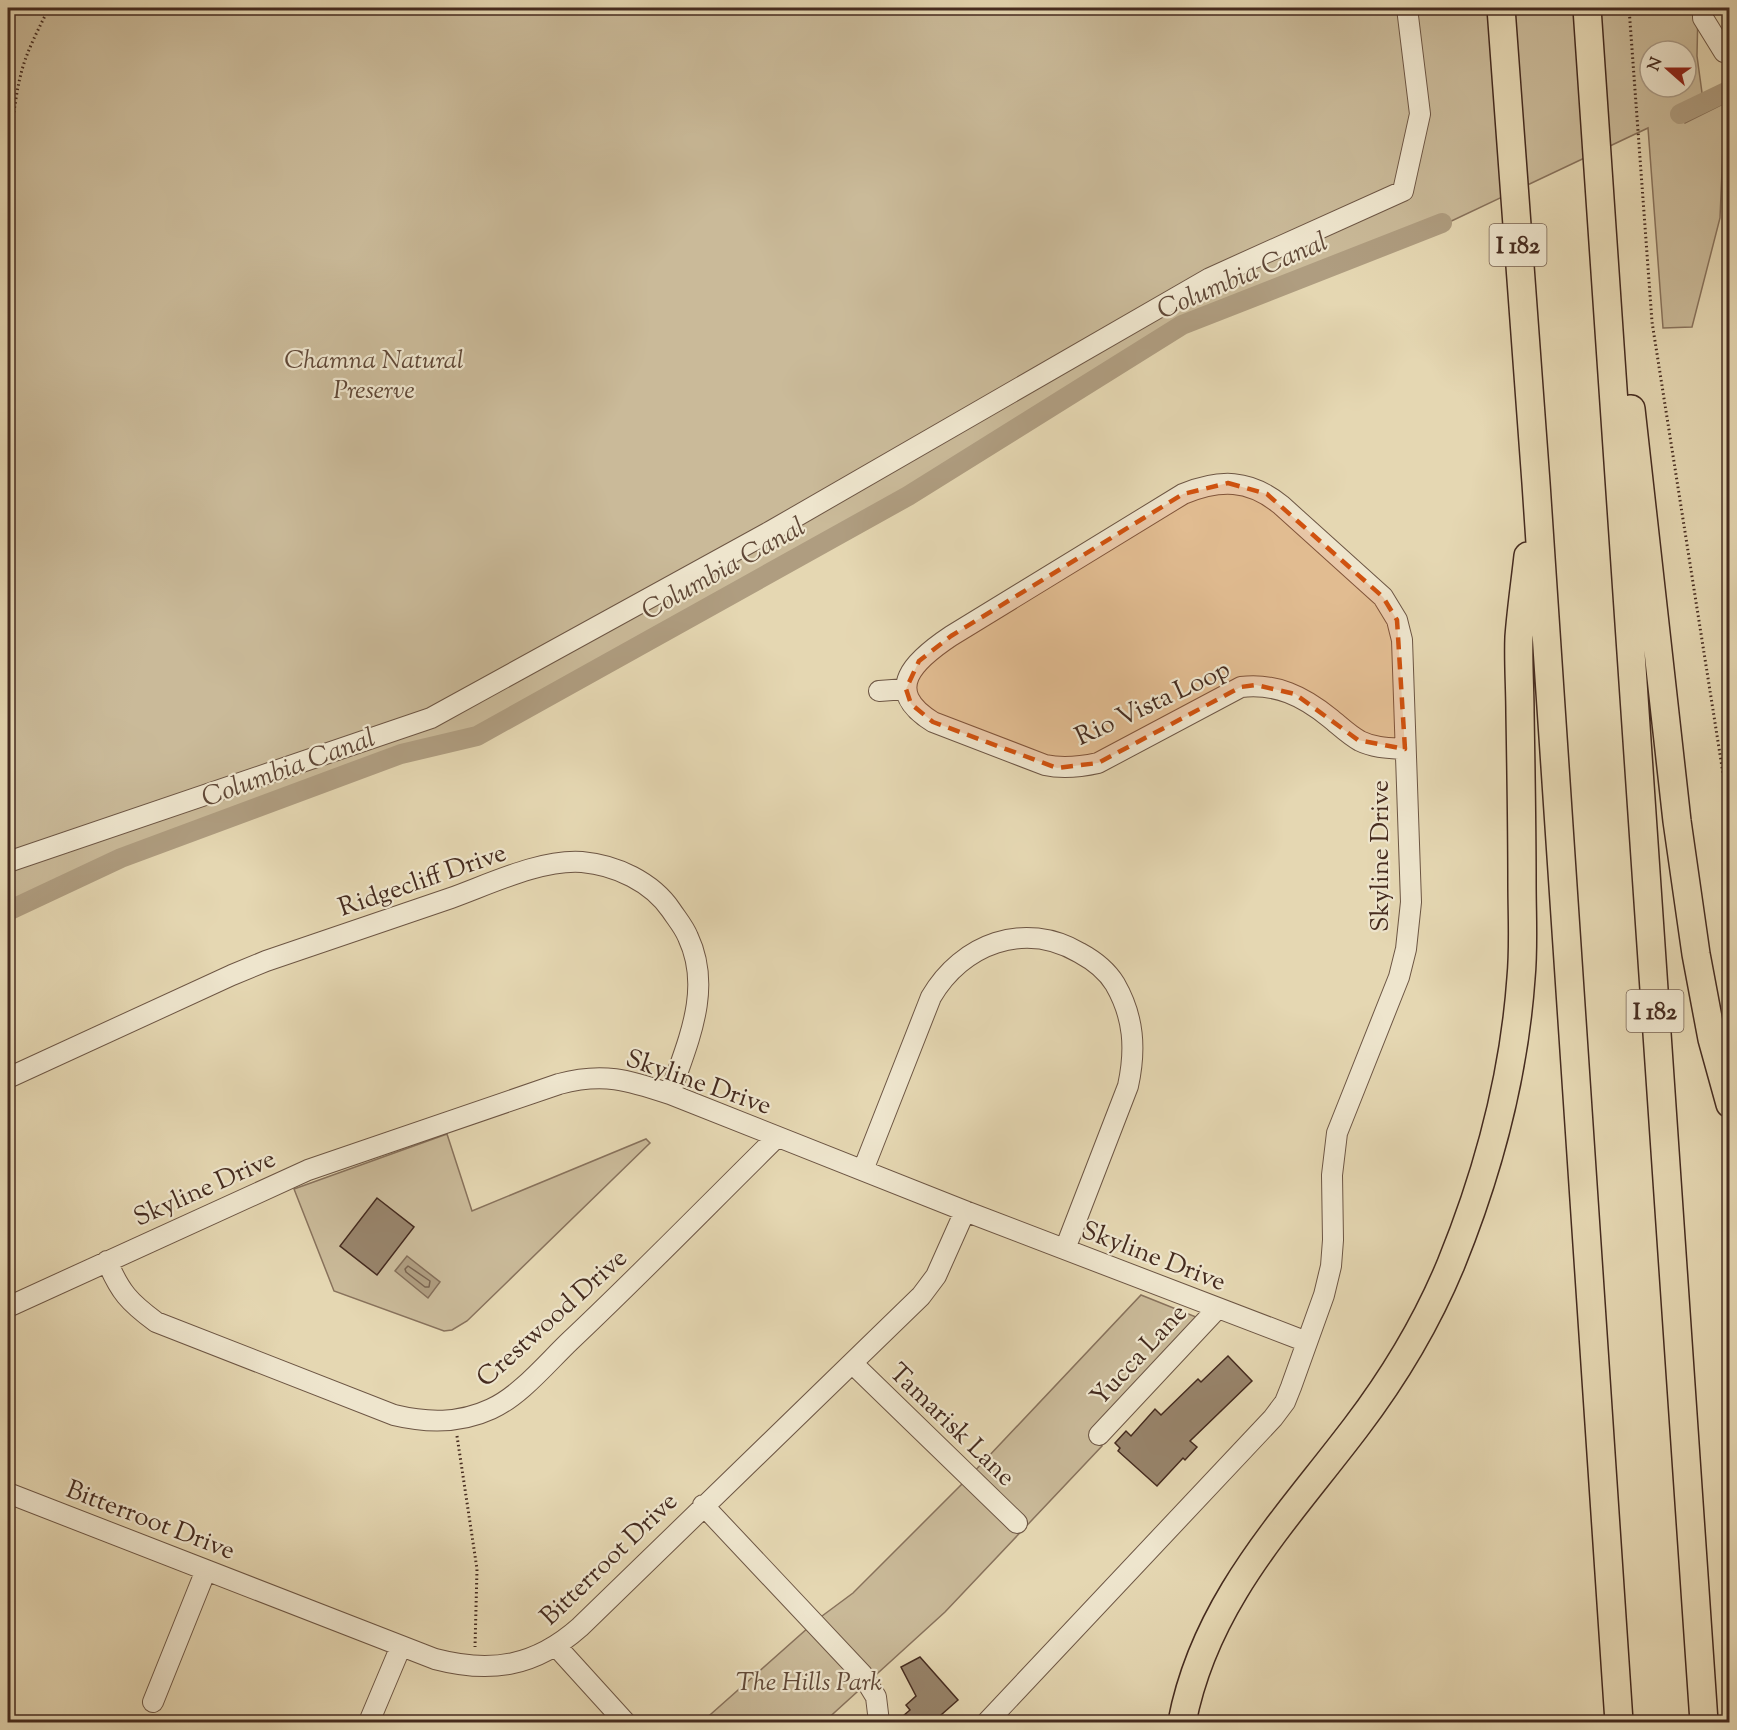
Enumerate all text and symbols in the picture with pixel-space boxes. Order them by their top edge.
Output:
north arrow [1638,39,1698,99]
text: N [1643,54,1669,75]
water label: Columbia Canal [1152,224,1334,331]
road number: I 182 [1490,224,1546,266]
park label: Chamna Natural Preserve [284,343,464,410]
water label: Columbia Canal [635,509,813,631]
street label: Rio Vista Loop [1069,652,1237,756]
water label: Columbia Canal [197,720,381,819]
street label: Skyline Drive [1363,780,1400,932]
street label: Ridgecliff Drive [334,835,512,927]
road number: I 182 [1626,990,1684,1032]
street label: Skyline Drive [620,1041,776,1126]
street label: Skyline Drive [128,1141,282,1237]
street label: Skyline Drive [1075,1213,1231,1302]
street label: Crestwood Drive [469,1241,636,1397]
street label: Yucca Lane [1083,1296,1197,1415]
street label: Tamarisk Lane [880,1356,1023,1496]
street label: Bitterroot Drive [60,1472,240,1571]
street label: Bitterroot Drive [533,1485,687,1635]
park label: The Hills Park [736,1665,882,1702]

